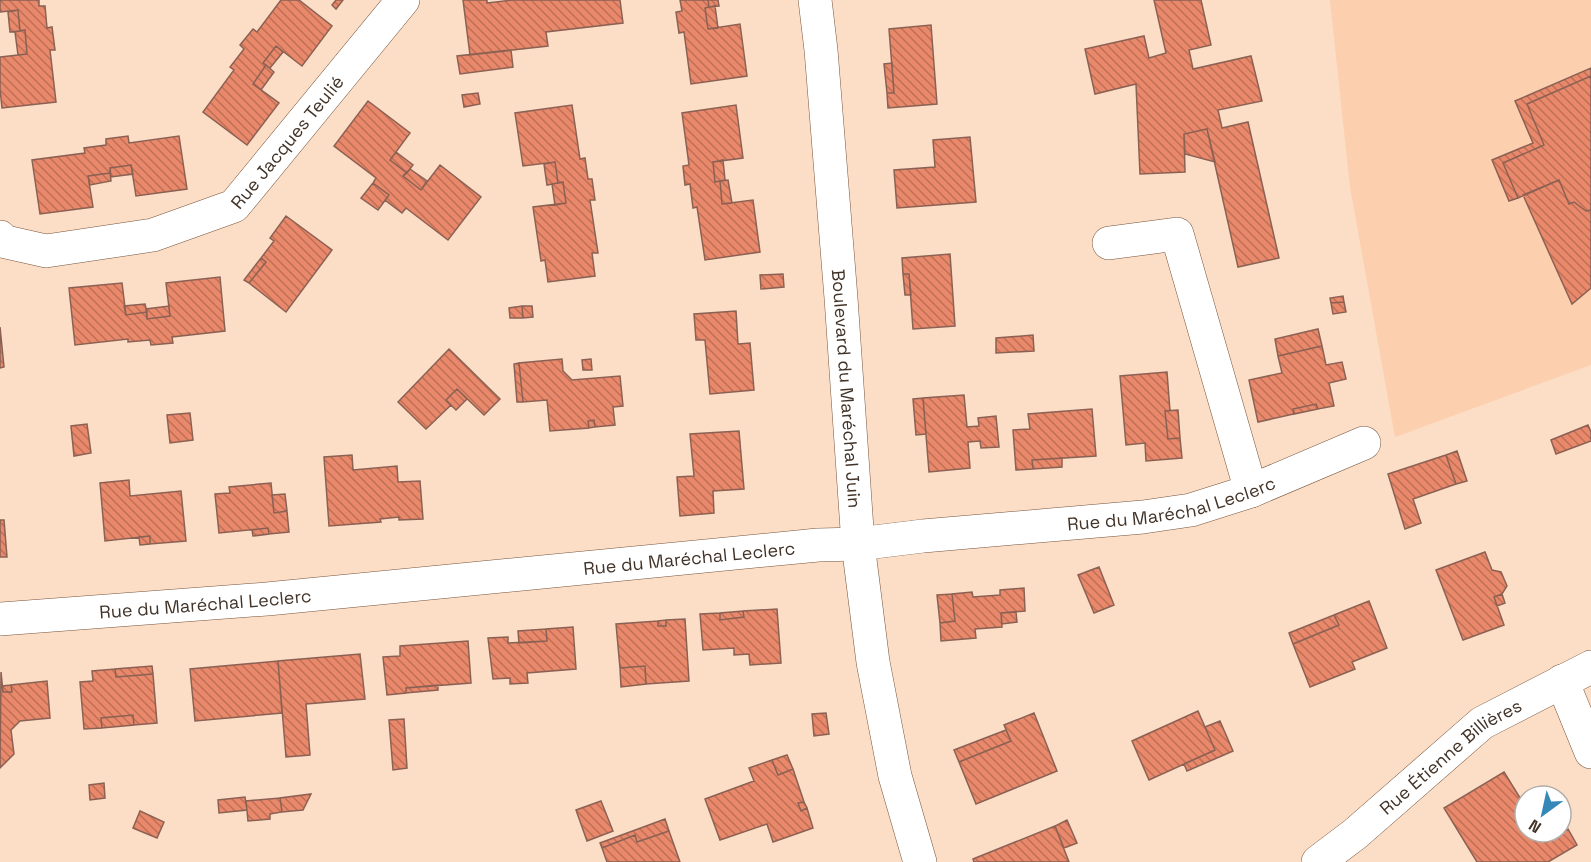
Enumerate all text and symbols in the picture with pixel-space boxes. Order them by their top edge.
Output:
street label: Rue Jacques Teulié [225,70,348,213]
street label: Boulevard du Maréchal Juin [827,268,867,509]
street label: Rue du Maréchal Leclerc [1066,471,1279,535]
street label: Rue du Maréchal Leclerc [582,536,796,579]
street label: Rue du Maréchal Leclerc [98,583,313,623]
street label: Rue Étienne Billières [1374,693,1525,819]
north arrow [1513,784,1573,844]
text: N [1525,814,1545,838]

